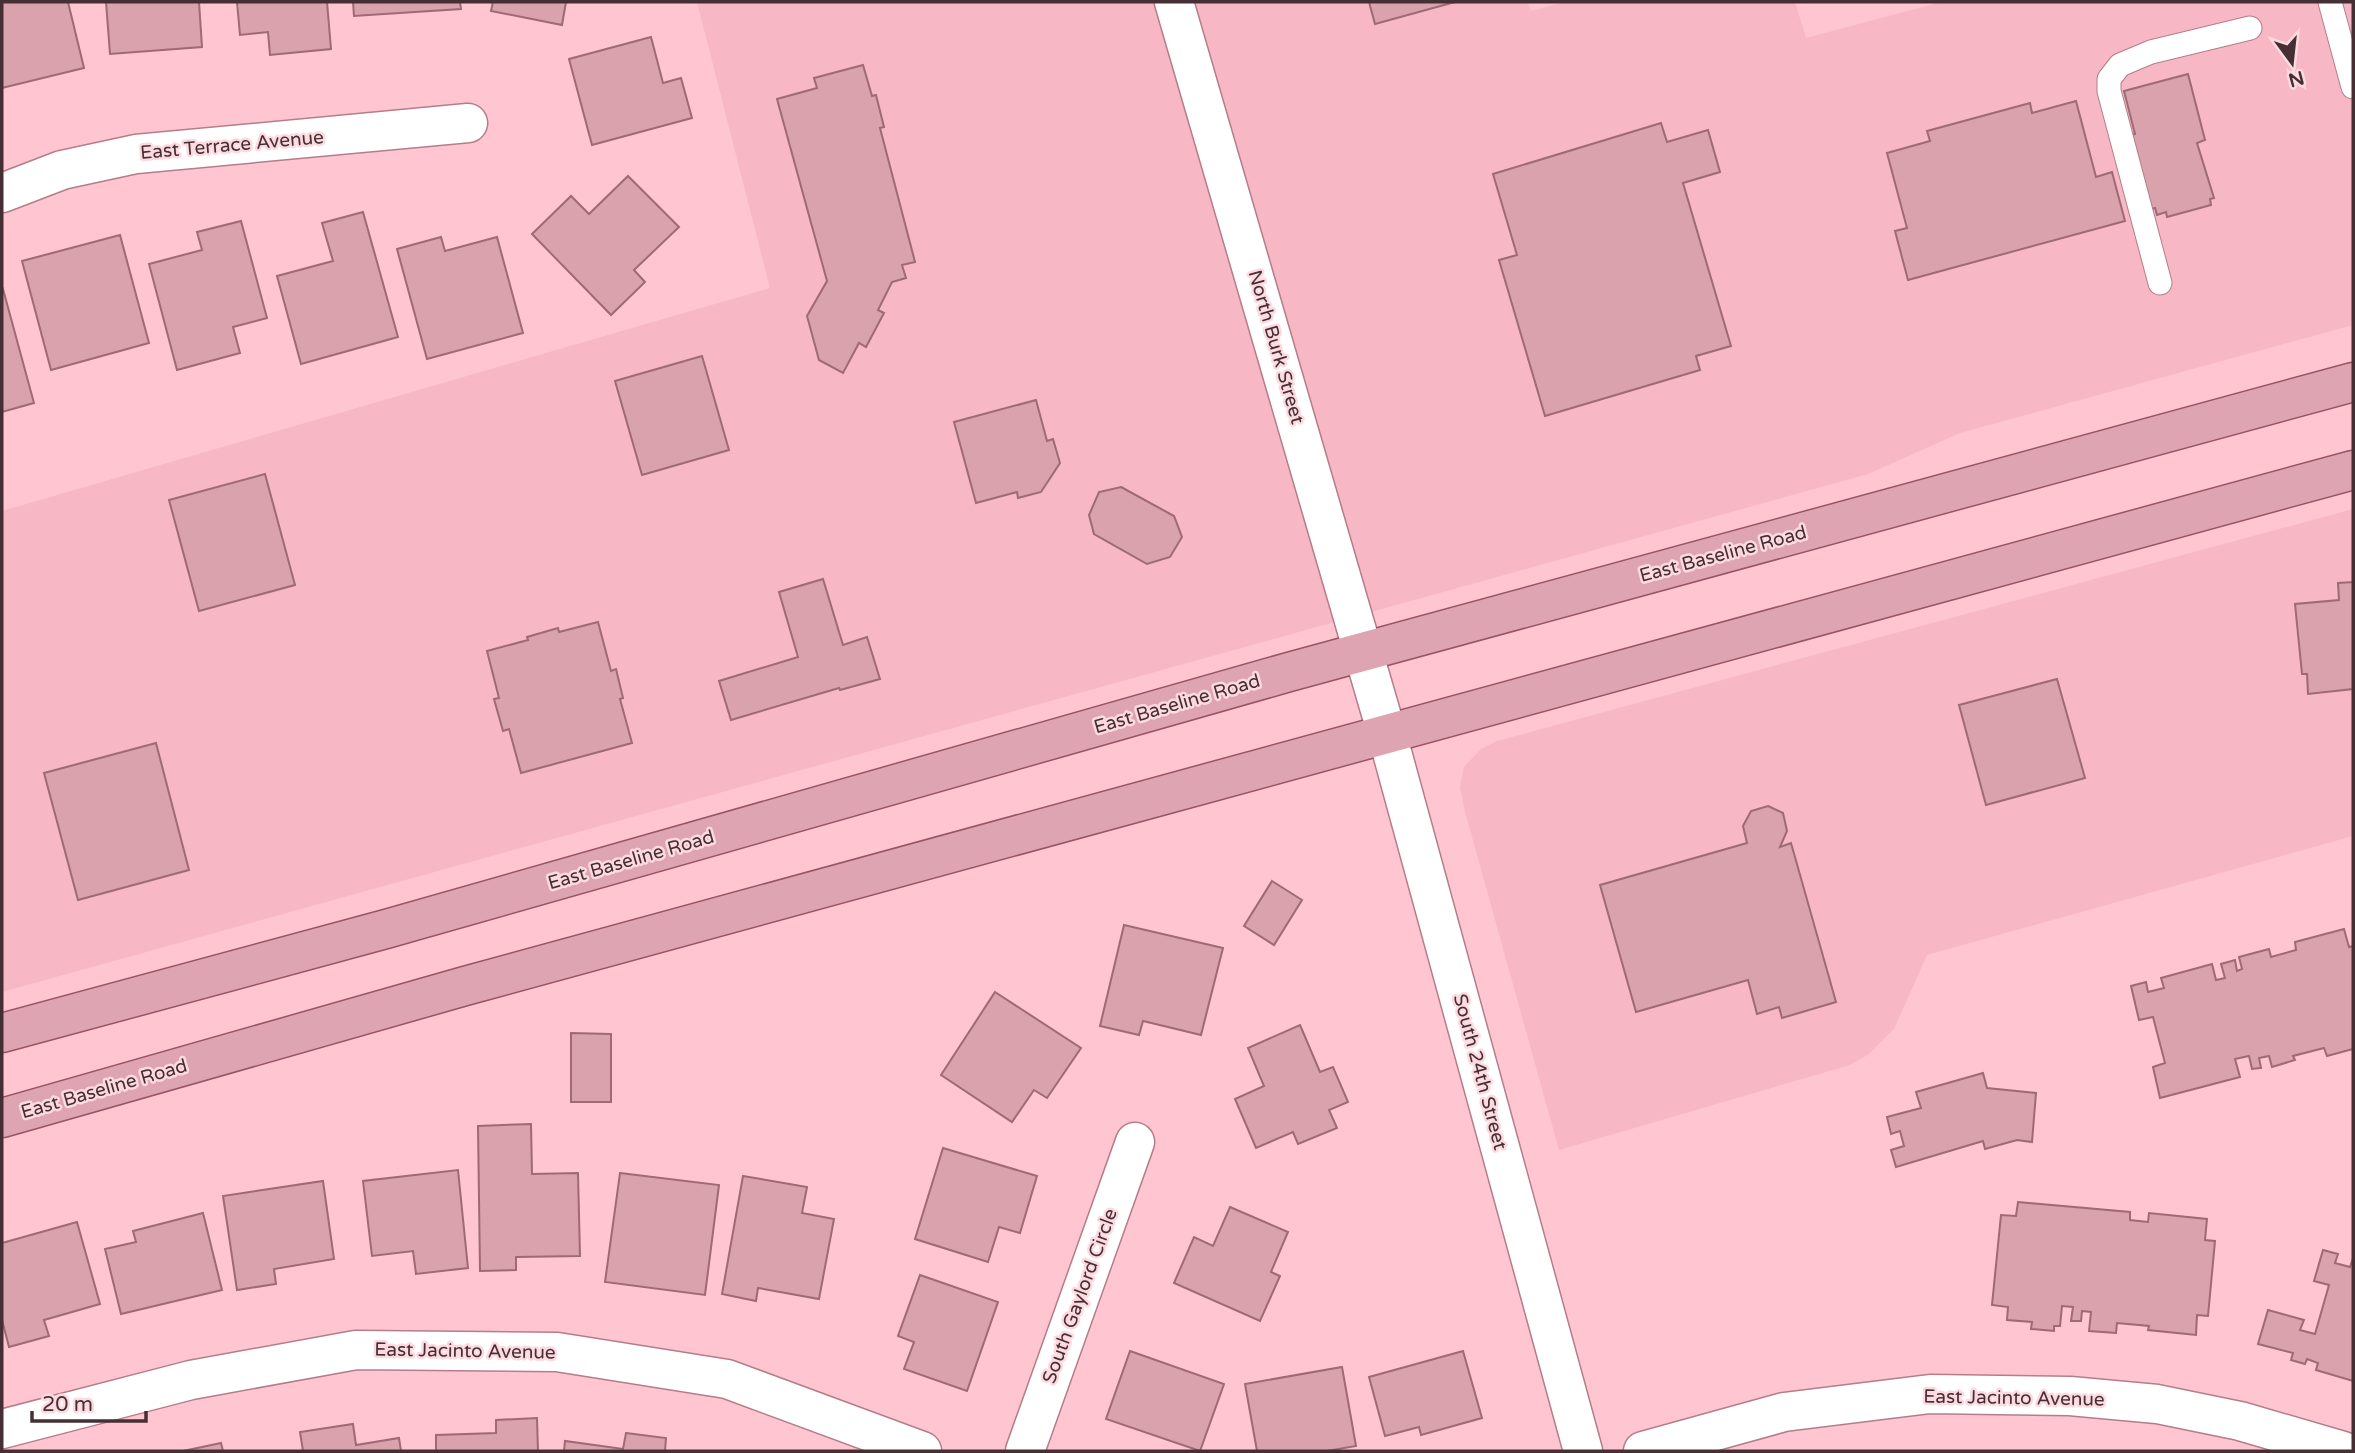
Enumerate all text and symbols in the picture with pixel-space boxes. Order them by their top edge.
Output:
north arrow [2257,28,2327,98]
text: N [2286,66,2306,91]
street label: East Terrace Avenue [139,126,325,164]
street label: North Burk Street [1244,268,1308,426]
street label: East Baseline Road [1637,521,1809,587]
street label: East Baseline Road [1091,670,1263,738]
street label: East Baseline Road [545,826,717,894]
street label: South 24th Street [1449,992,1511,1152]
street label: East Baseline Road [18,1055,190,1123]
street label: South Gaylord Circle [1038,1206,1122,1386]
street label: East Jacinto Avenue [374,1338,556,1364]
scale bar [32,1380,145,1424]
street label: East Jacinto Avenue [1923,1385,2105,1411]
text: 20 m [42,1392,93,1417]

